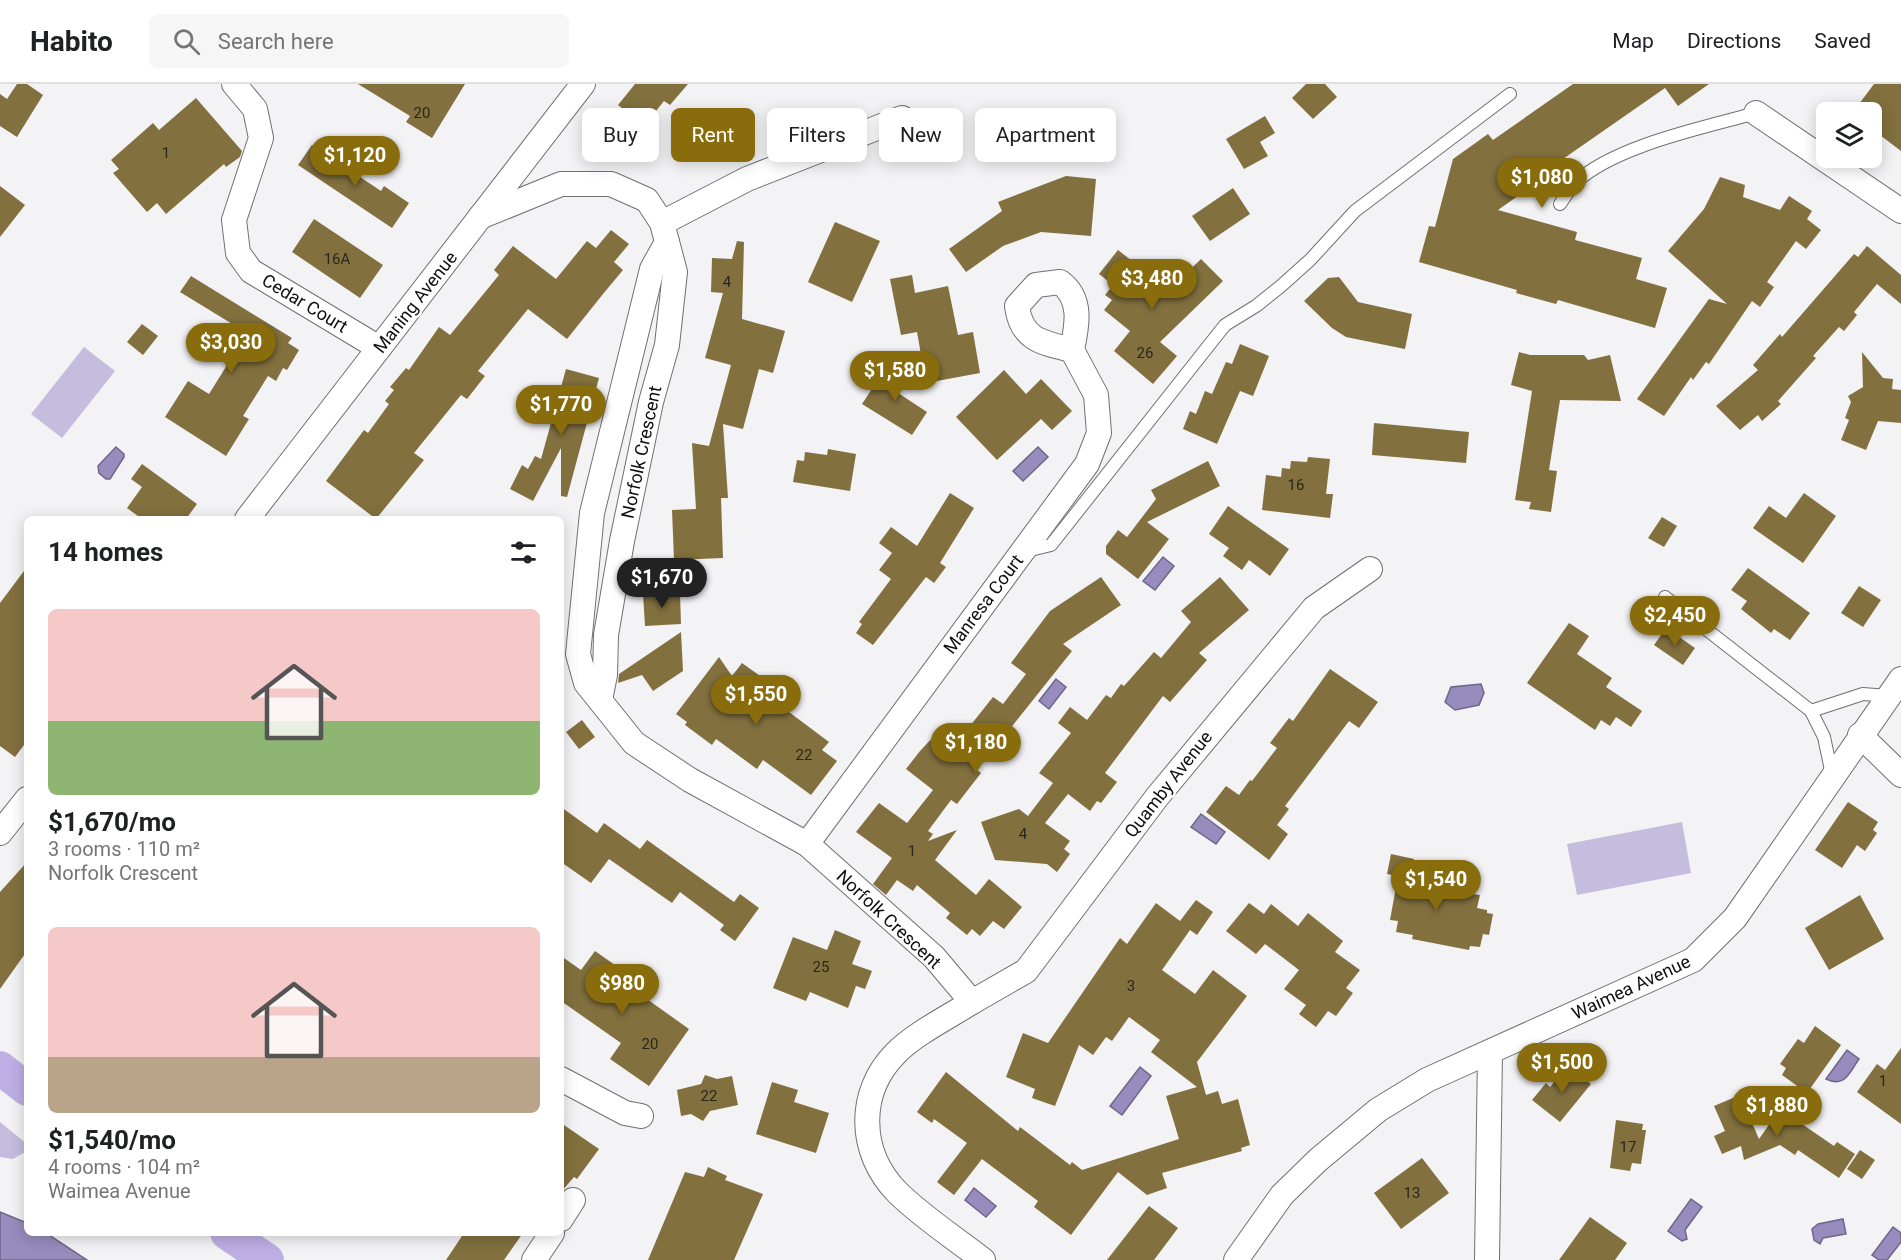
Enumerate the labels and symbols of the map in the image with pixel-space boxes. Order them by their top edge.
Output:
house number: 20 [414,104,430,122]
pin: $1,120 [306,136,404,187]
house number: 1 [162,144,170,162]
pin: $1,080 [1493,158,1591,209]
street label: Maning Avenue [369,247,461,357]
house number: 16A [324,250,351,268]
pin: $3,480 [1103,259,1201,310]
street label: Cedar Court [258,269,352,337]
house number: 4 [723,273,732,291]
pin: $3,030 [182,323,280,374]
house number: 26 [1137,344,1153,362]
pin: $1,580 [846,351,944,402]
street label: Norfolk Crescent [617,384,665,520]
pin: $1,770 [512,385,610,436]
house number: 16 [1288,476,1304,494]
street label: Manresa Court [939,550,1027,658]
pin: $1,670 [613,558,711,609]
pin: $2,450 [1626,596,1724,647]
pin: $1,550 [707,675,805,726]
pin: $1,180 [927,723,1025,774]
street label: Quamby Avenue [1120,726,1216,842]
house number: 22 [796,746,812,764]
house number: 4 [1019,825,1028,843]
house number: 1 [908,842,916,860]
pin: $1,540 [1387,860,1485,911]
street label: Norfolk Crescent [832,865,946,973]
street label: Waimea Avenue [1568,950,1694,1024]
house number: 25 [813,958,829,976]
pin: $980 [586,964,658,1015]
house number: 3 [1127,977,1135,995]
house number: 20 [642,1035,658,1053]
pin: $1,500 [1513,1043,1611,1094]
house number: 1 [1879,1072,1887,1090]
pin: $1,880 [1728,1086,1826,1137]
house number: 22 [701,1087,717,1105]
house number: 17 [1620,1138,1636,1156]
house number: 13 [1404,1184,1420,1202]

